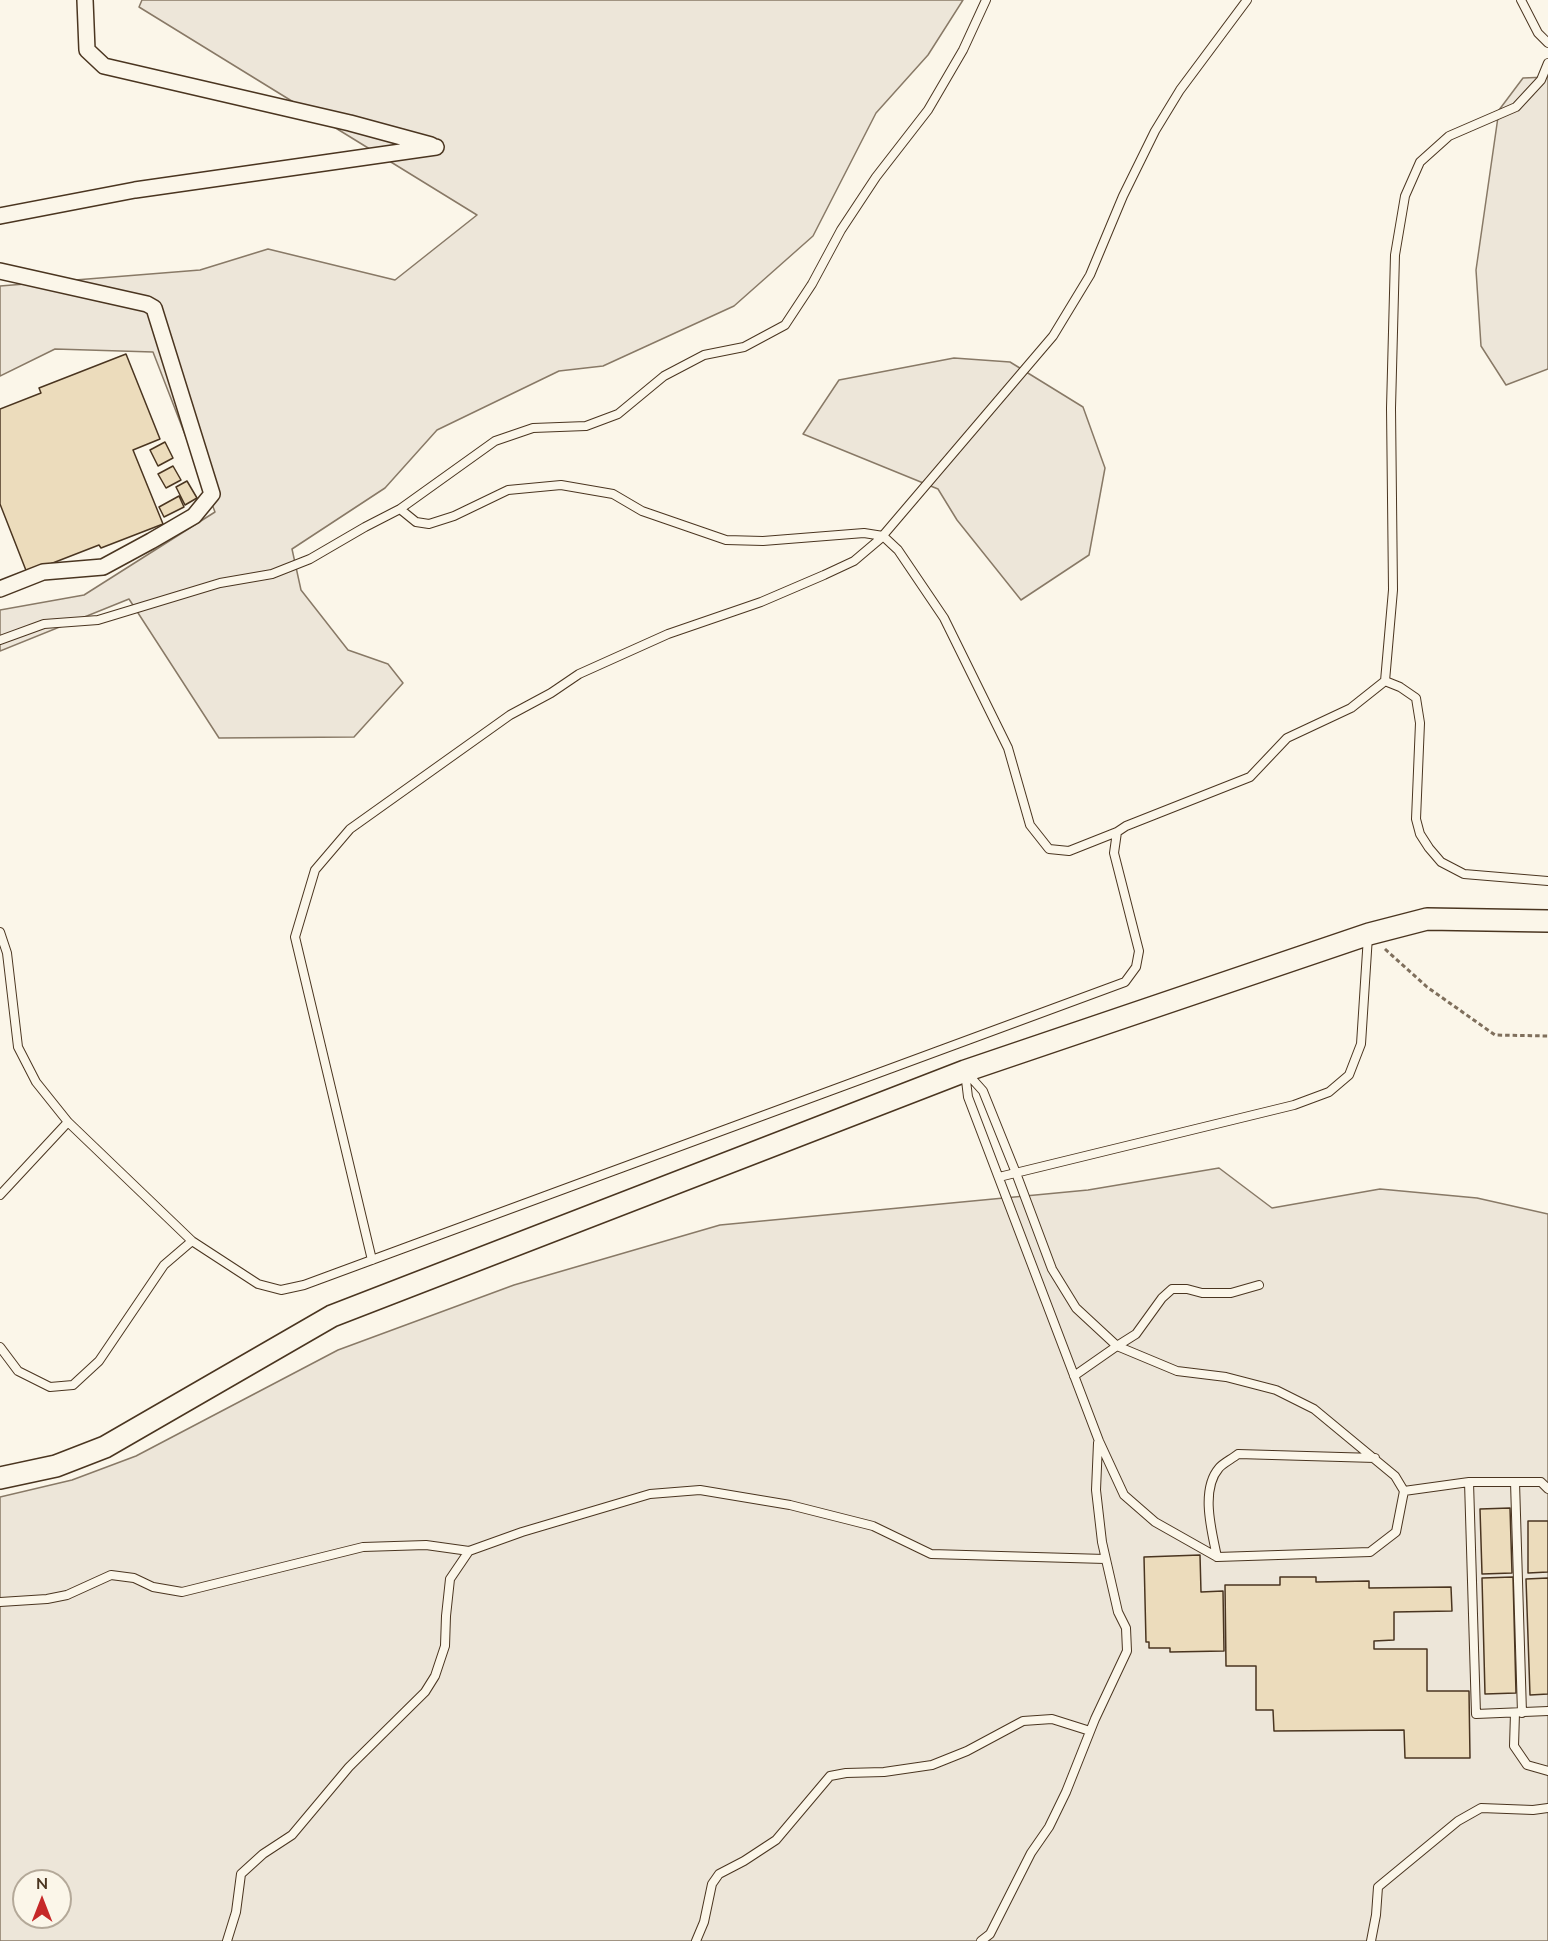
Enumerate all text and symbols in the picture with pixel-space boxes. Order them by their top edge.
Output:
north arrow [12,1869,72,1929]
text: N [36,1873,48,1893]

